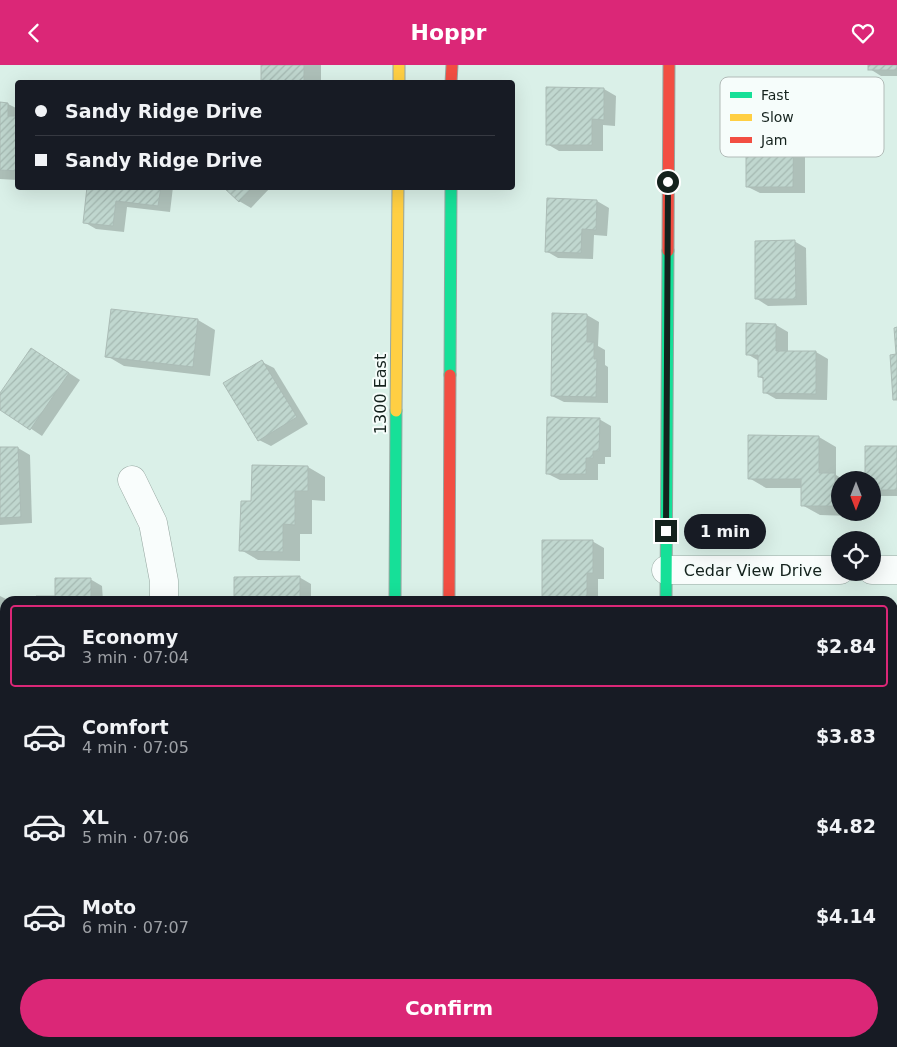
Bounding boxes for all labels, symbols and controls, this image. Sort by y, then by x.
icon: back [20,19,48,47]
icon: heart [849,19,877,47]
text: Hoppr [411,20,486,45]
legend [720,77,884,157]
text: Fast [761,87,790,103]
text: Sandy Ridge Drive [65,100,262,122]
text: Slow [761,109,794,125]
text: Jam [760,132,787,148]
text: Sandy Ridge Drive [65,149,262,171]
route start [657,171,679,193]
street label: 1300 East [371,354,390,434]
north arrow [831,471,881,521]
map controls [831,471,881,581]
callout: 1 min [684,513,766,549]
route end [655,520,677,542]
text: 1 min [700,522,750,541]
button: locate [831,531,881,581]
street label: Cedar View Drive [684,561,822,580]
icon: car [22,624,67,669]
text: Economy [82,626,178,648]
text: $2.84 [816,635,876,657]
text: 3 min · 07:04 [82,648,189,667]
icon: car [22,714,67,759]
text: Comfort [82,716,169,738]
text: $3.83 [816,725,876,747]
text: 4 min · 07:05 [82,738,189,757]
icon: car [22,804,67,849]
text: XL [82,806,109,828]
text: $4.82 [816,815,876,837]
text: 5 min · 07:06 [82,828,189,847]
icon: car [22,894,67,939]
text: Moto [82,896,136,918]
text: $4.14 [816,905,876,927]
text: 6 min · 07:07 [82,918,189,937]
button: Confirm [20,979,878,1037]

